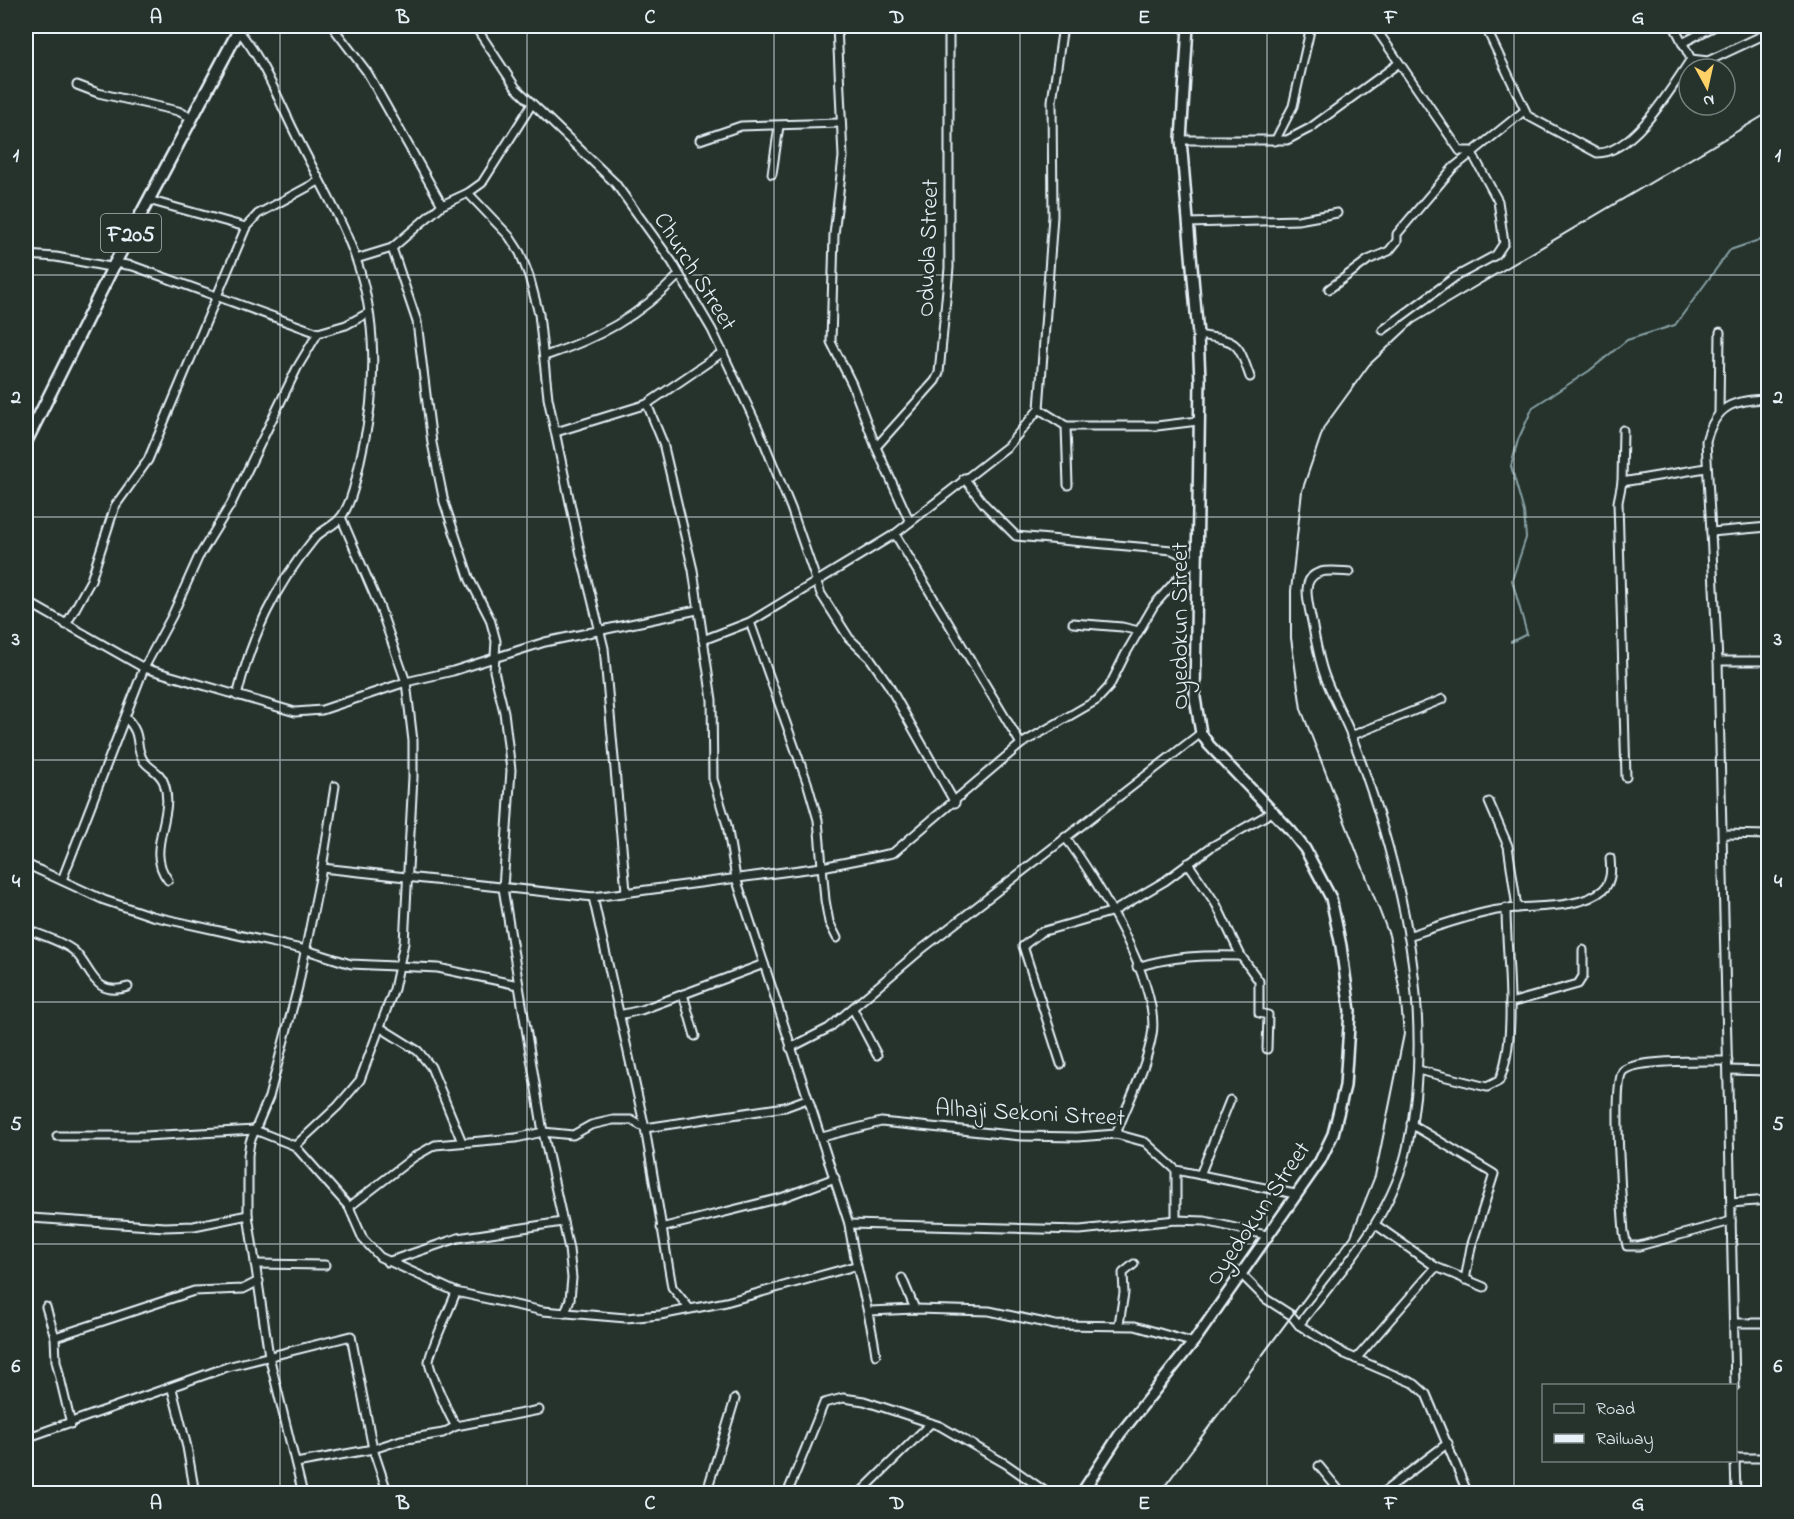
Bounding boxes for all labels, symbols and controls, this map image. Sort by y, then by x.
text: A [150,4,162,33]
text: B [395,4,410,33]
text: C [645,4,656,33]
text: D [889,4,904,33]
text: E [1138,4,1150,33]
text: F [1384,4,1398,33]
text: G [1632,4,1645,33]
north arrow [1677,57,1737,117]
text: N [1702,87,1716,113]
text: 1 [13,142,20,171]
text: 1 [1775,142,1782,171]
street label: Oduola Street [910,178,949,318]
street label: Church Street [643,206,744,339]
road number: F205 [101,214,161,252]
text: 2 [10,384,21,413]
text: 2 [1772,384,1783,413]
street label: Oyedokun Street [1164,542,1200,710]
text: 3 [11,626,20,655]
text: 3 [1773,626,1782,655]
text: 4 [12,868,21,897]
text: 4 [1774,868,1783,897]
street label: Alhaji Sekoni Street [934,1092,1126,1137]
text: 5 [10,1111,22,1140]
text: 5 [1772,1111,1784,1140]
street label: Oyedokun Street [1198,1135,1321,1294]
text: 6 [12,1353,21,1382]
text: 6 [1774,1353,1783,1382]
legend [1542,1384,1737,1462]
text: Road [1596,1397,1635,1423]
text: Railway [1596,1427,1653,1453]
text: A [150,1490,162,1519]
text: B [395,1490,410,1519]
text: C [645,1490,656,1519]
text: D [889,1490,904,1519]
text: E [1138,1490,1150,1519]
text: F [1384,1490,1398,1519]
text: G [1632,1490,1645,1519]

